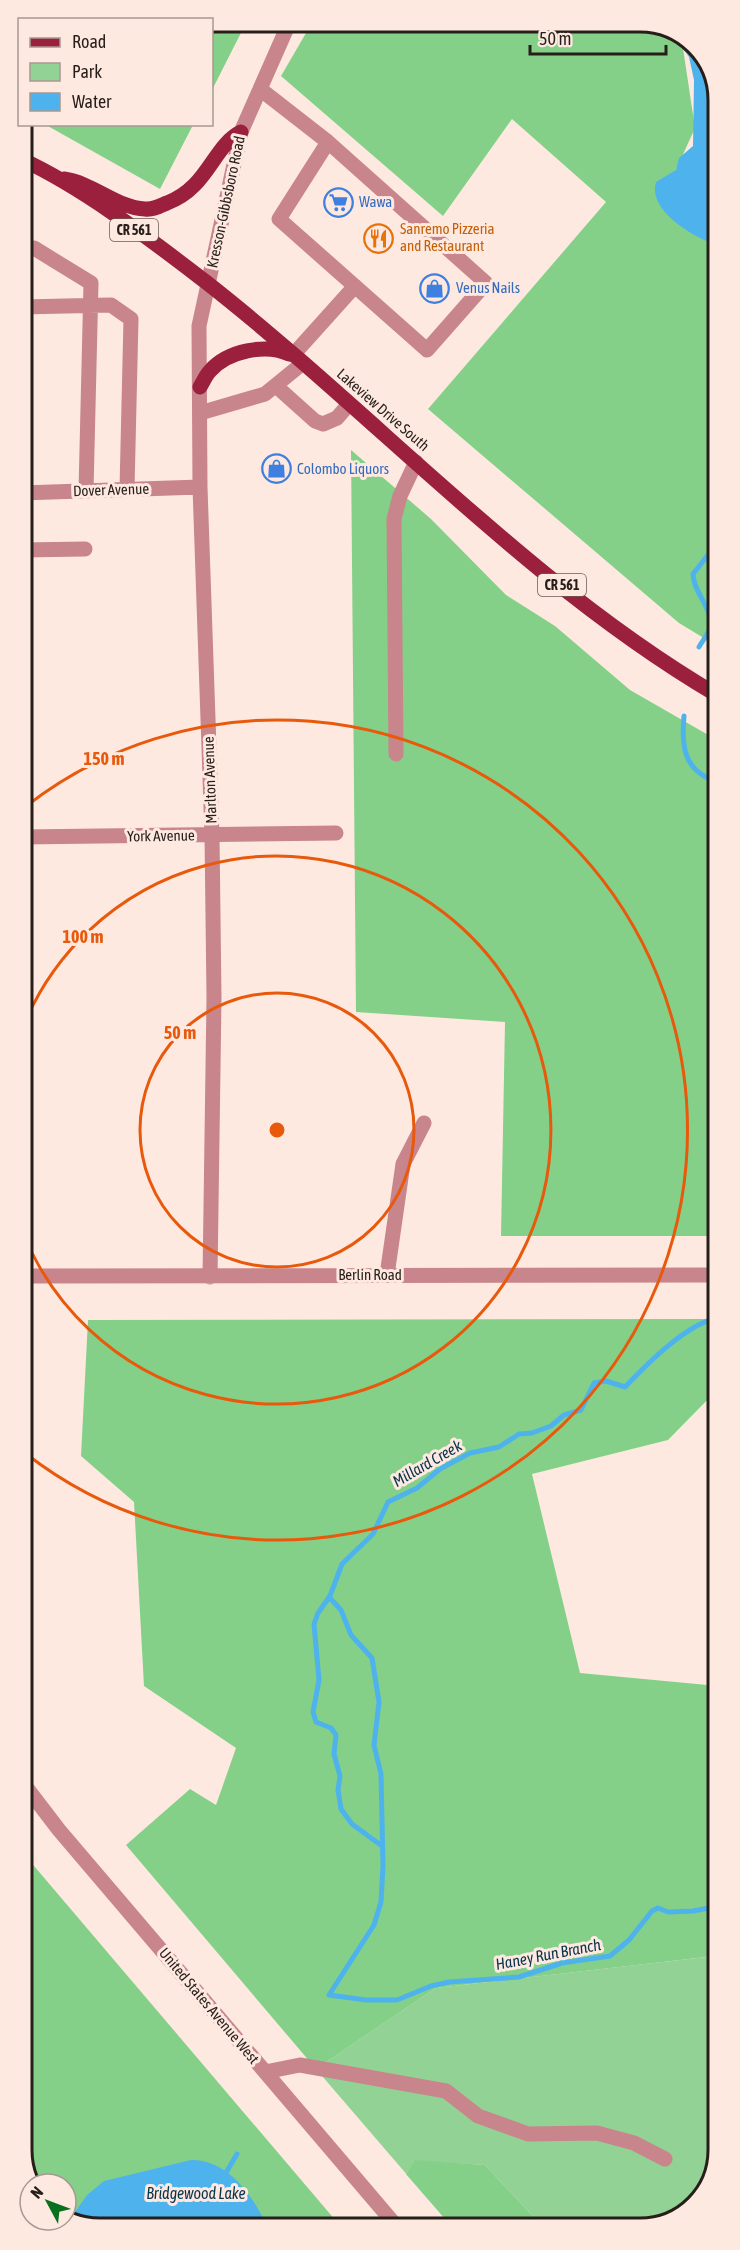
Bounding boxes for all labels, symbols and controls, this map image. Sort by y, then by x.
legend [18,18,213,126]
scale bar [530,18,666,56]
text: 50 m [539,28,571,49]
text: Road [72,31,106,52]
text: Park [72,61,102,82]
text: Water [72,91,112,112]
street label: Kresson-Gibbsboro Road [203,134,248,269]
supermarket icon: Wawa [322,186,354,218]
place label: Wawa [359,193,392,210]
road number: CR 561 [110,219,158,241]
place label: Sanremo Pizzeria and Restaurant [400,220,495,254]
restaurant icon: Sanremo Pizzeria and Restaurant [363,222,395,254]
shop icon: Venus Nails [419,272,451,304]
place label: Venus Nails [456,279,520,296]
street label: Lakeview Drive South [334,365,433,454]
shop icon: Colombo Liquors [260,453,292,485]
place label: Colombo Liquors [297,460,389,477]
street label: Dover Avenue [73,480,150,499]
road number: CR 561 [538,574,586,596]
street label: Marlton Avenue [199,736,220,824]
text: 150 m [84,748,124,769]
street label: York Avenue [127,826,195,845]
text: 100 m [63,926,103,947]
text: 50 m [164,1022,196,1043]
centre of rings [267,1120,287,1140]
street label: Berlin Road [338,1266,402,1283]
water label: Millard Creek [389,1436,466,1490]
water label: Haney Run Branch [494,1935,603,1974]
street label: United States Avenue West [156,1944,263,2067]
north arrow [18,2172,78,2232]
text: N [27,2183,47,2202]
water label: Bridgewood Lake [146,2184,246,2203]

